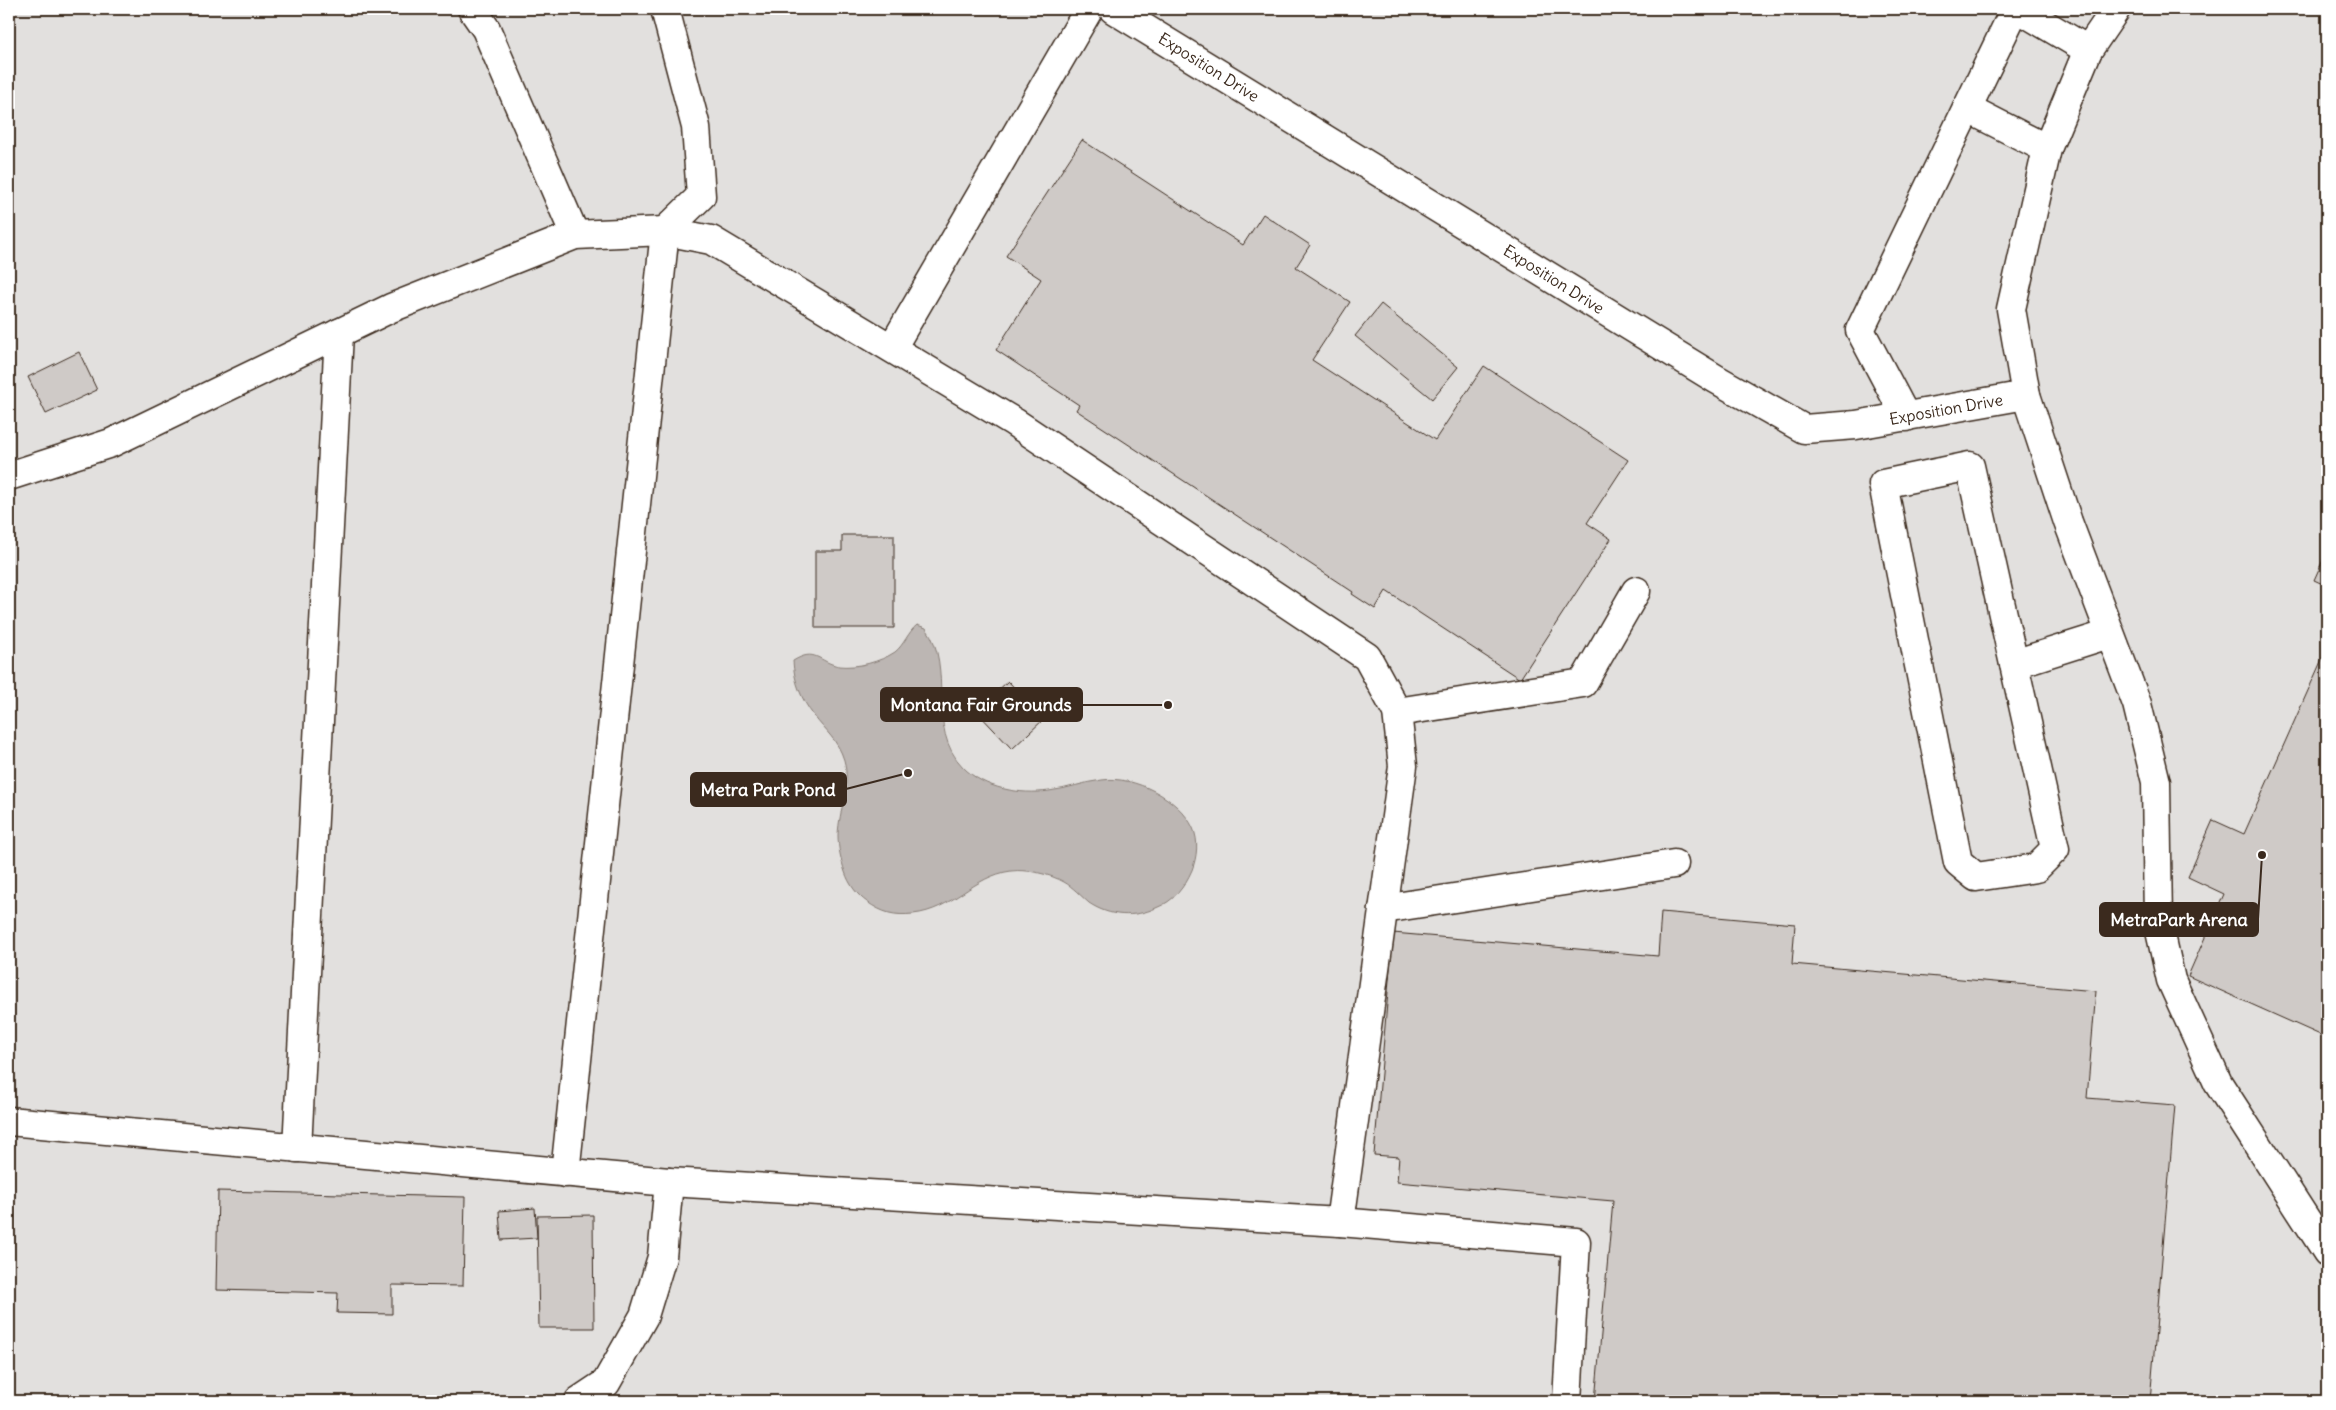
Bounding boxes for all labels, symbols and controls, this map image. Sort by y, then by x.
street label: Exposition Drive [1155,28,1263,106]
street label: Exposition Drive [1500,240,1608,318]
street label: Exposition Drive [1888,389,2004,429]
callout: Montana Fair Grounds [881,688,1082,721]
text: Montana Fair Grounds [890,693,1072,716]
callout: Metra Park Pond [691,773,846,806]
text: Metra Park Pond [701,778,836,801]
callout: MetraPark Arena [2100,903,2258,936]
text: MetraPark Arena [2110,908,2248,931]

